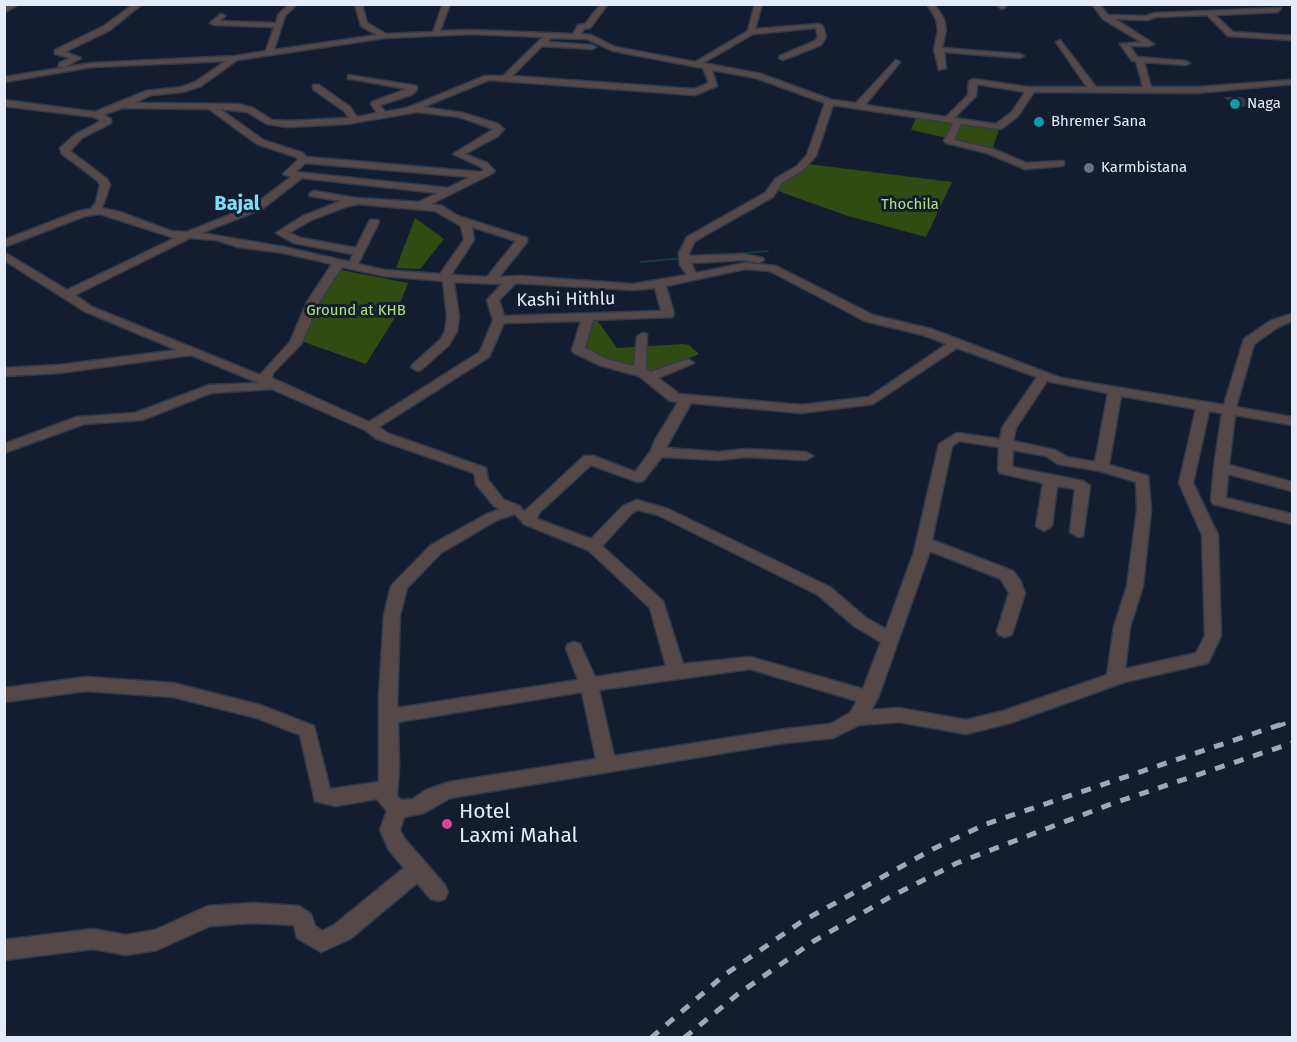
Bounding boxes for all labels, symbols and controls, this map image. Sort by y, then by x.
place label: Naga [1247,95,1281,113]
marker: Naga [1228,97,1242,111]
place label: Bhremer Sana [1051,113,1147,131]
marker: Bhremer Sana [1032,115,1046,129]
place label: Karmbistana [1101,159,1187,177]
marker: Karmbistana [1082,161,1096,175]
district label: Bajal [214,192,260,216]
park label: Thochila [881,196,939,214]
street label: Kashi Hithlu [516,288,616,312]
park label: Ground at KHB [306,302,406,320]
place label: Hotel Laxmi Mahal [459,799,578,849]
marker: Hotel Laxmi Mahal [440,817,454,831]

